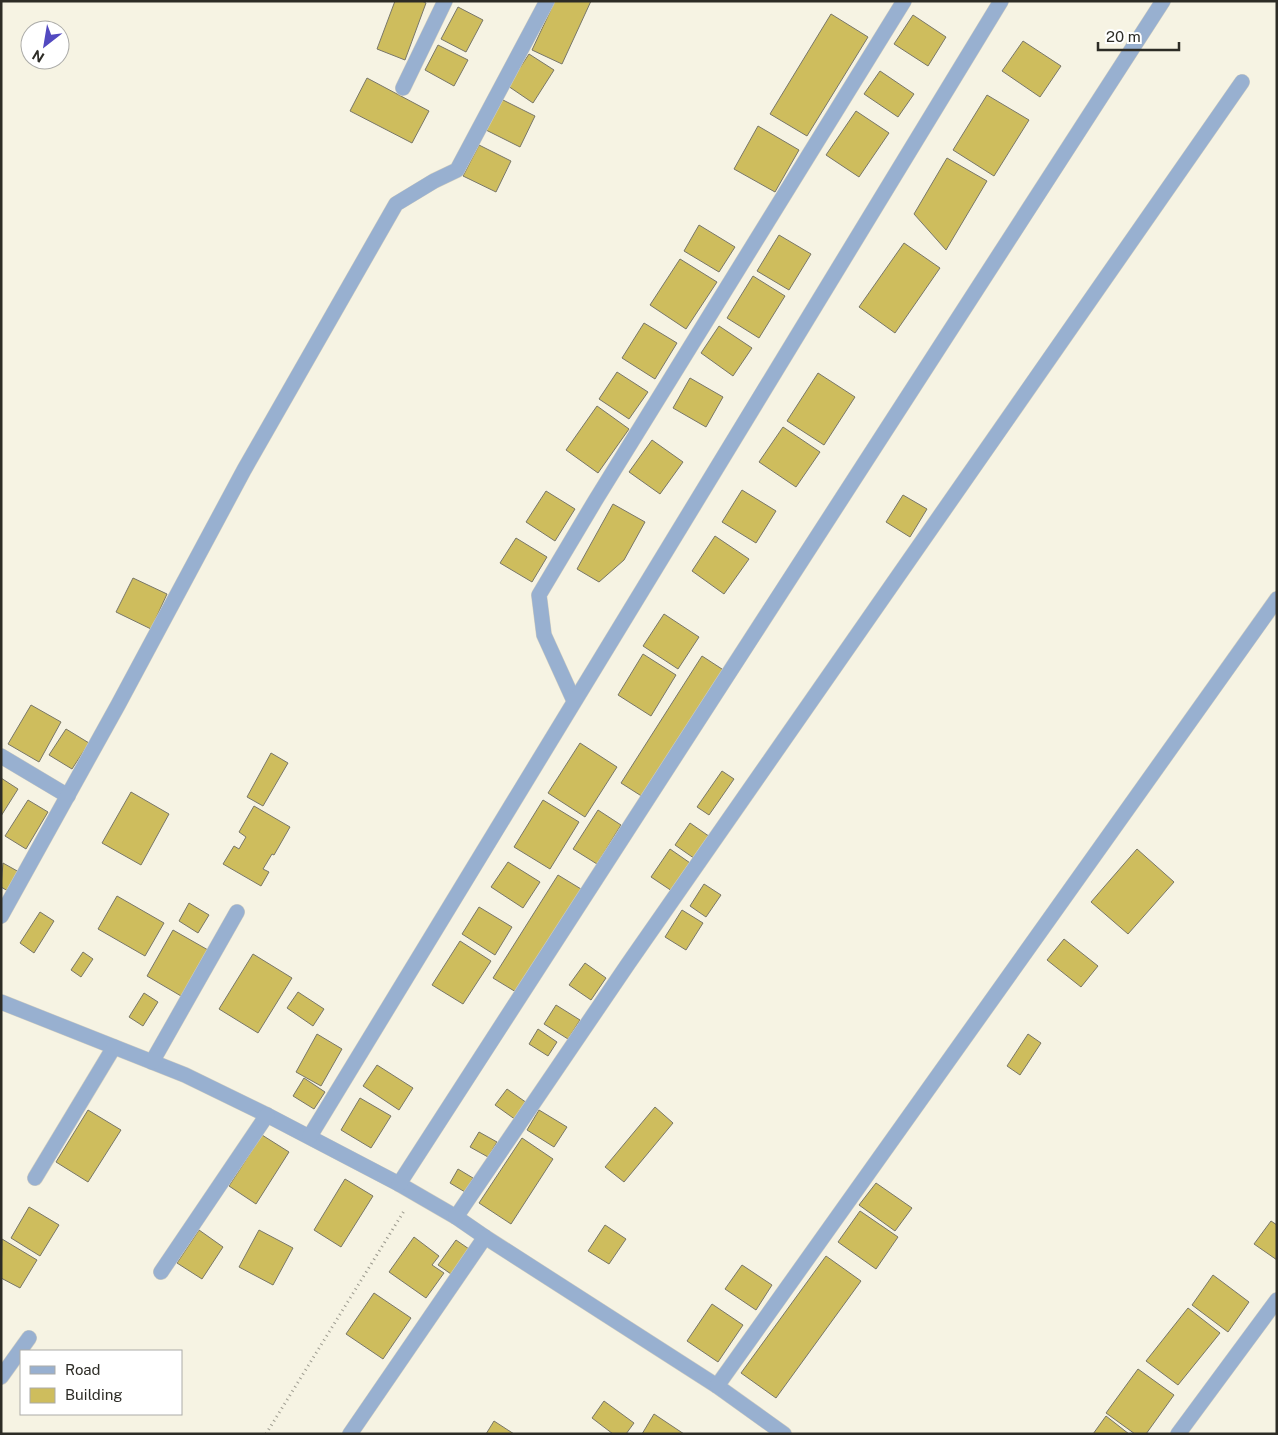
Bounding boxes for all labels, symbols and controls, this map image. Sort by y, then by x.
north arrow [20,20,70,70]
scale bar [1098,20,1179,52]
text: 20 m [1106,28,1141,45]
text: N [29,46,47,66]
legend [20,1350,182,1415]
text: Road [65,1361,101,1378]
text: Building [65,1386,123,1403]

